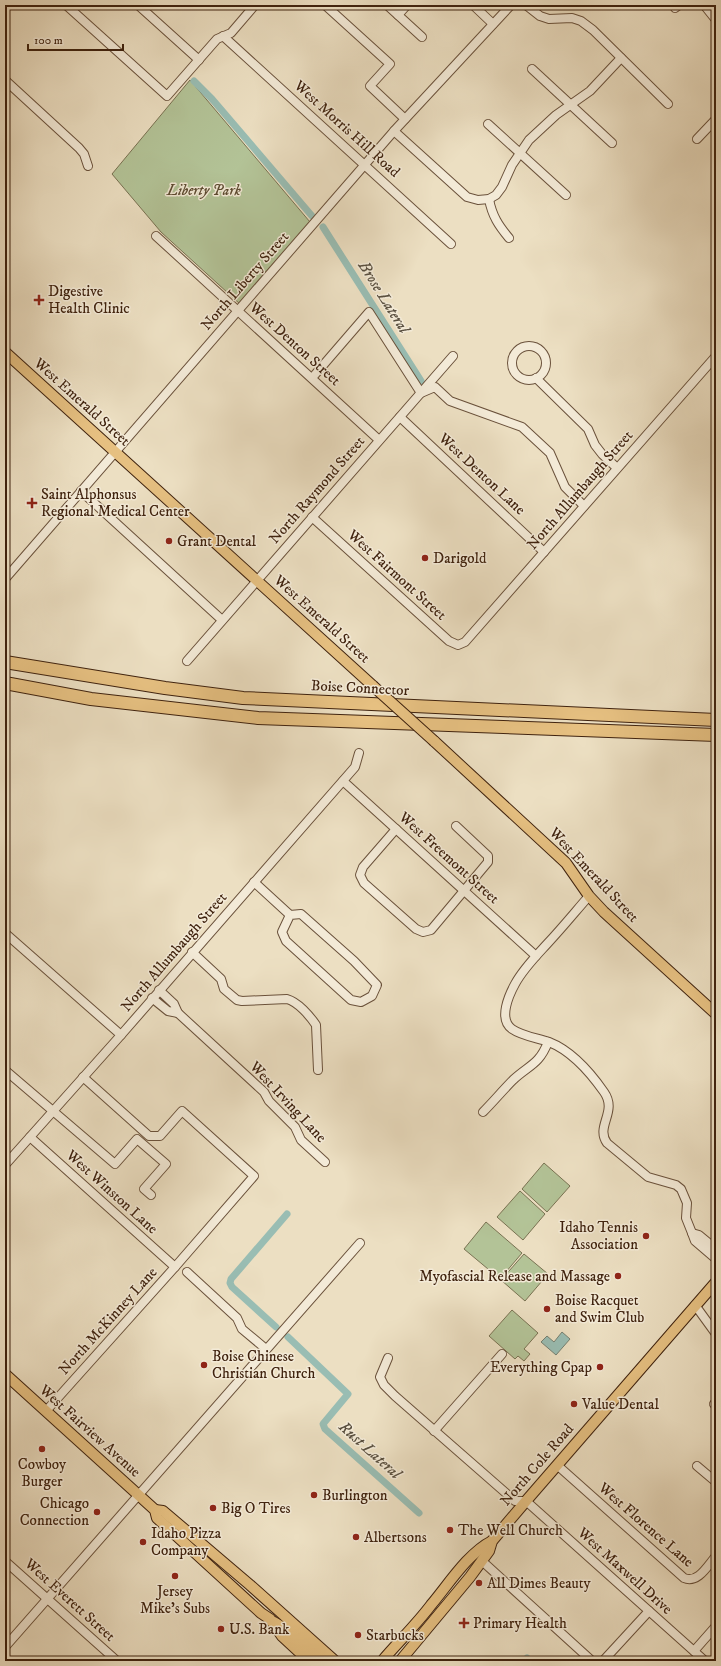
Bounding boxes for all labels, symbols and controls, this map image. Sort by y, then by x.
scale bar [28,26,123,52]
text: 100 m [34,33,63,48]
street label: West Morris Hill Road [289,76,404,182]
park label: Liberty Park [166,181,242,200]
street label: North Liberty Street [197,228,293,334]
water label: Brose Lateral [353,256,415,338]
place label: Digestive Health Clinic [48,282,130,318]
marker: Digestive Health Clinic [33,294,45,306]
street label: West Denton Street [245,297,345,390]
street label: West Emerald Street [29,353,134,450]
street label: North Allumbaugh Street [523,426,637,554]
street label: West Denton Lane [434,428,529,519]
street label: North Raymond Street [265,432,369,548]
place label: Saint Alphonsus Regional Medical Center [41,485,190,521]
marker: Saint Alphonsus Regional Medical Center [26,497,38,509]
street label: West Fairmont Street [343,525,451,625]
place label: Grant Dental [177,532,257,551]
marker: Grant Dental [164,536,174,546]
place label: Darigold [433,549,487,568]
marker: Darigold [420,553,430,563]
street label: West Emerald Street [269,570,374,667]
street label: Boise Connector [310,676,410,700]
street label: West Freemont Street [394,807,503,908]
street label: West Emerald Street [544,823,643,927]
street label: North Allumbaugh Street [117,888,231,1016]
street label: West Irving Lane [245,1057,330,1147]
street label: West Winston Lane [61,1145,162,1238]
place label: Idaho Tennis Association [559,1218,638,1254]
marker: Idaho Tennis Association [641,1231,651,1241]
street label: North McKinney Lane [55,1263,161,1379]
place label: Myofascial Release and Massage [419,1267,610,1286]
marker: Myofascial Release and Massage [613,1271,623,1281]
place label: Boise Racquet and Swim Club [555,1291,644,1327]
marker: Boise Racquet and Swim Club [542,1304,552,1314]
place label: Boise Chinese Christian Church [212,1347,315,1383]
place label: Everything Cpap [490,1358,592,1377]
marker: Boise Chinese Christian Church [199,1360,209,1370]
marker: Everything Cpap [595,1362,605,1372]
street label: West Fairview Avenue [35,1380,145,1481]
place label: Value Dental [581,1395,659,1414]
marker: Value Dental [569,1399,579,1409]
water label: Rust Lateral [334,1416,407,1484]
street label: North Cole Road [496,1420,578,1510]
marker: Cowboy Burger [37,1444,47,1454]
place label: Cowboy Burger [18,1455,67,1491]
street label: West Florence Lane [594,1478,697,1571]
place label: Burlington [322,1486,388,1505]
marker: Burlington [309,1490,319,1500]
place label: Chicago Connection [20,1494,89,1530]
place label: Big O Tires [221,1499,291,1518]
marker: Big O Tires [208,1503,218,1513]
marker: Chicago Connection [92,1507,102,1517]
place label: The Well Church [458,1521,563,1540]
street label: West Maxwell Drive [573,1523,676,1619]
place label: Idaho Pizza Company [151,1524,222,1560]
marker: The Well Church [445,1525,455,1535]
place label: Albertsons [364,1528,427,1547]
marker: Albertsons [351,1532,361,1542]
marker: Idaho Pizza Company [138,1537,148,1547]
street label: West Everett Street [20,1554,119,1646]
marker: Jersey Mike's Subs [170,1571,180,1581]
place label: All Dimes Beauty [487,1574,592,1593]
marker: All Dimes Beauty [474,1578,484,1588]
place label: Jersey Mike's Subs [140,1582,210,1618]
place label: Primary Health [473,1614,567,1633]
marker: Primary Health [458,1617,470,1629]
place label: U.S. Bank [229,1620,290,1639]
marker: U.S. Bank [216,1624,226,1634]
place label: Starbucks [366,1626,424,1645]
marker: Starbucks [353,1630,363,1640]

